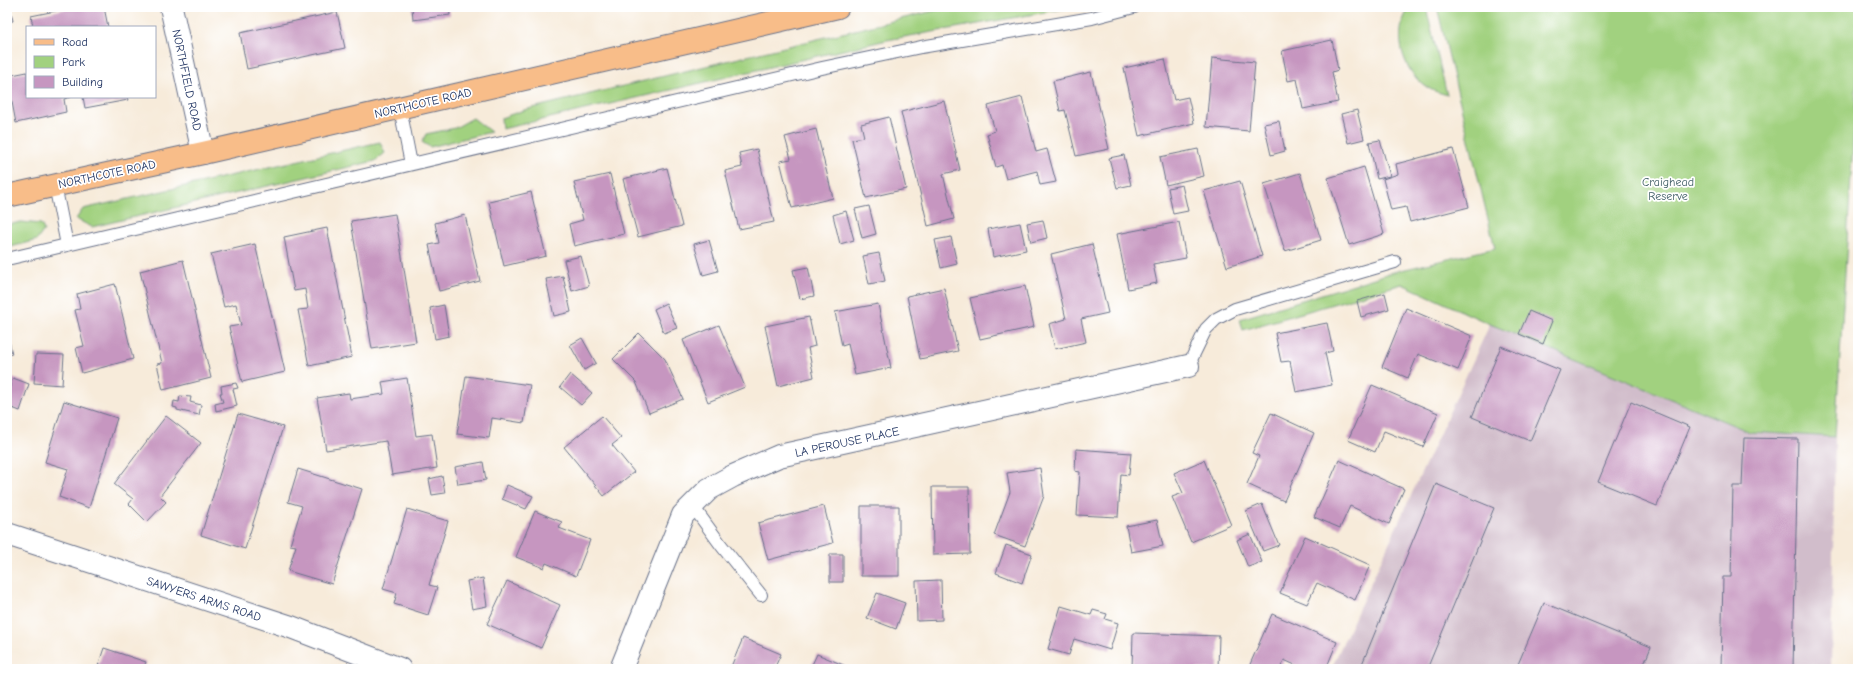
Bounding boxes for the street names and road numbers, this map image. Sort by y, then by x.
street label: NORTHFIELD ROAD [169,28,205,132]
street label: NORTHCOTE ROAD [373,85,473,121]
street label: NORTHCOTE ROAD [57,157,157,191]
street label: LA PEROUSE PLACE [794,424,900,460]
street label: SAWYERS ARMS ROAD [145,574,263,624]

